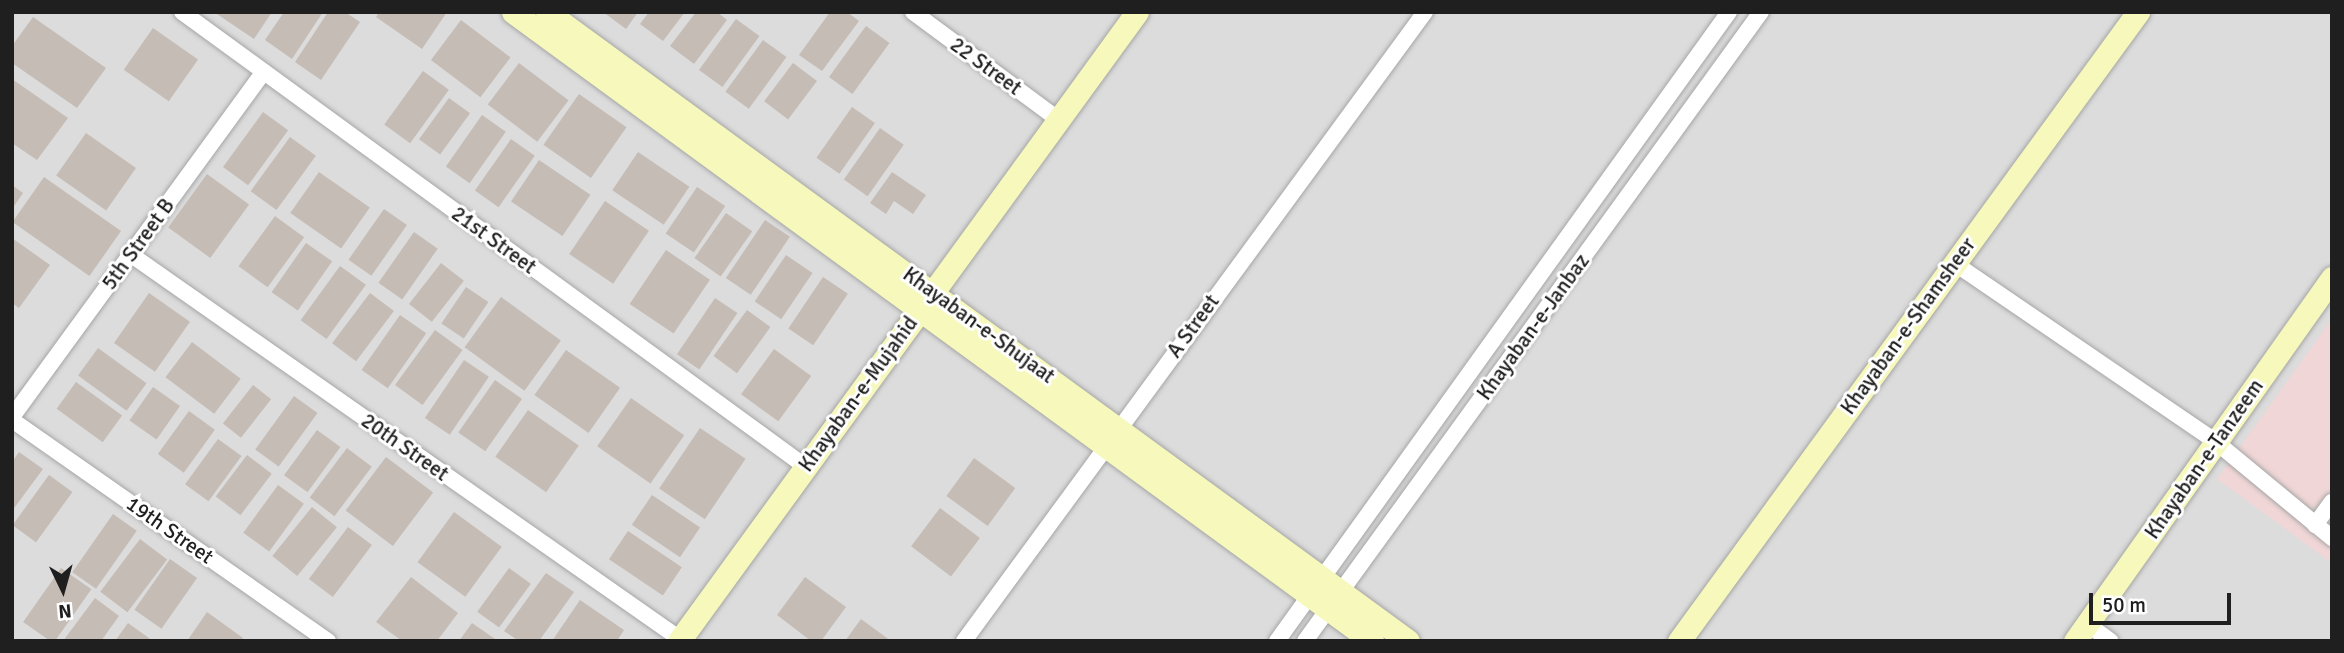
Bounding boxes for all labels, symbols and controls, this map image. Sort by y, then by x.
street label: 22 Street [945,32,1027,100]
street label: 5th Street B [96,193,180,295]
street label: 21st Street [447,201,541,279]
street label: Khayaban-e-Shamsheer [1835,233,1981,419]
street label: Khayaban-e-Janbaz [1472,249,1594,405]
street label: Khayaban-e-Shujaat [898,261,1060,389]
street label: A Street [1162,289,1224,363]
street label: Khayaban-e-Mujahid [793,311,923,477]
street label: Khayaban-e-Tanzeem [2139,374,2269,544]
street label: 20th Street [356,408,454,486]
street label: 19th Street [121,491,219,569]
north arrow [28,555,98,625]
scale bar [2092,580,2234,624]
text: 50 m [2102,592,2146,618]
text: N [57,598,72,623]

